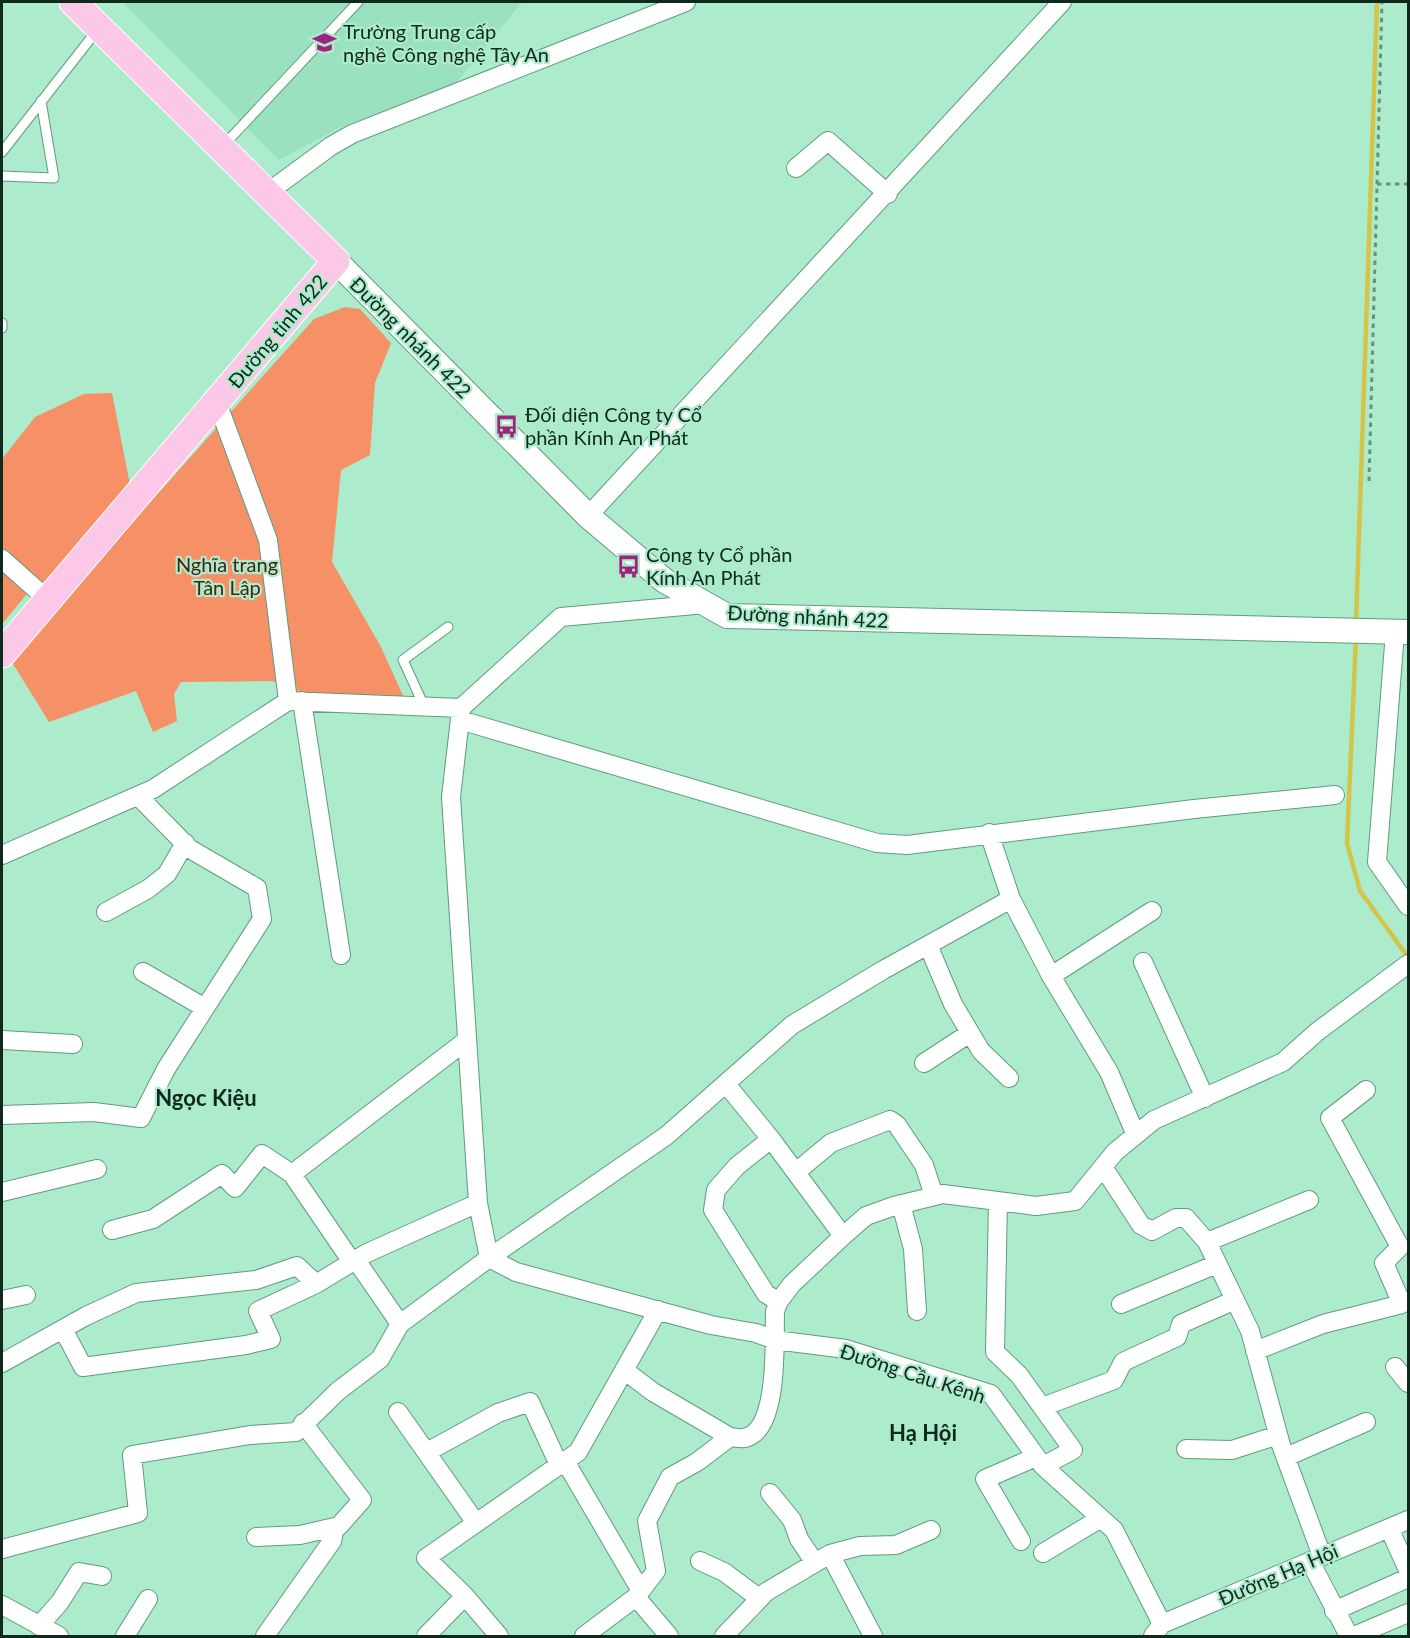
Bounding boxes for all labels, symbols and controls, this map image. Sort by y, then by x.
place label: Trường Trung cấp nghề Công nghệ Tây An [343,19,549,66]
school or university icon: Trường Trung cấp nghề Công nghệ Tây An [312,29,338,55]
street label: Đường tỉnh 422 [223,269,331,393]
street label: Đường nhánh 422 [346,272,476,402]
place label: Đối diện Công ty Cổ phần Kính An Phát [525,402,702,449]
bus stop icon: Đối diện Công ty Cổ phần Kính An Phát [494,413,520,439]
place label: Công ty Cổ phần Kính An Phát [646,542,792,589]
park label: Nghĩa trang Tân Lập [176,552,278,599]
bus stop icon: Công ty Cổ phần Kính An Phát [615,553,641,579]
street label: Đường nhánh 422 [727,600,889,632]
district label: Ngọc Kiệu [155,1084,257,1111]
street label: Đường Cầu Kênh [837,1338,989,1408]
district label: Hạ Hội [889,1419,957,1446]
street label: Đường Hạ Hội [1214,1538,1342,1610]

